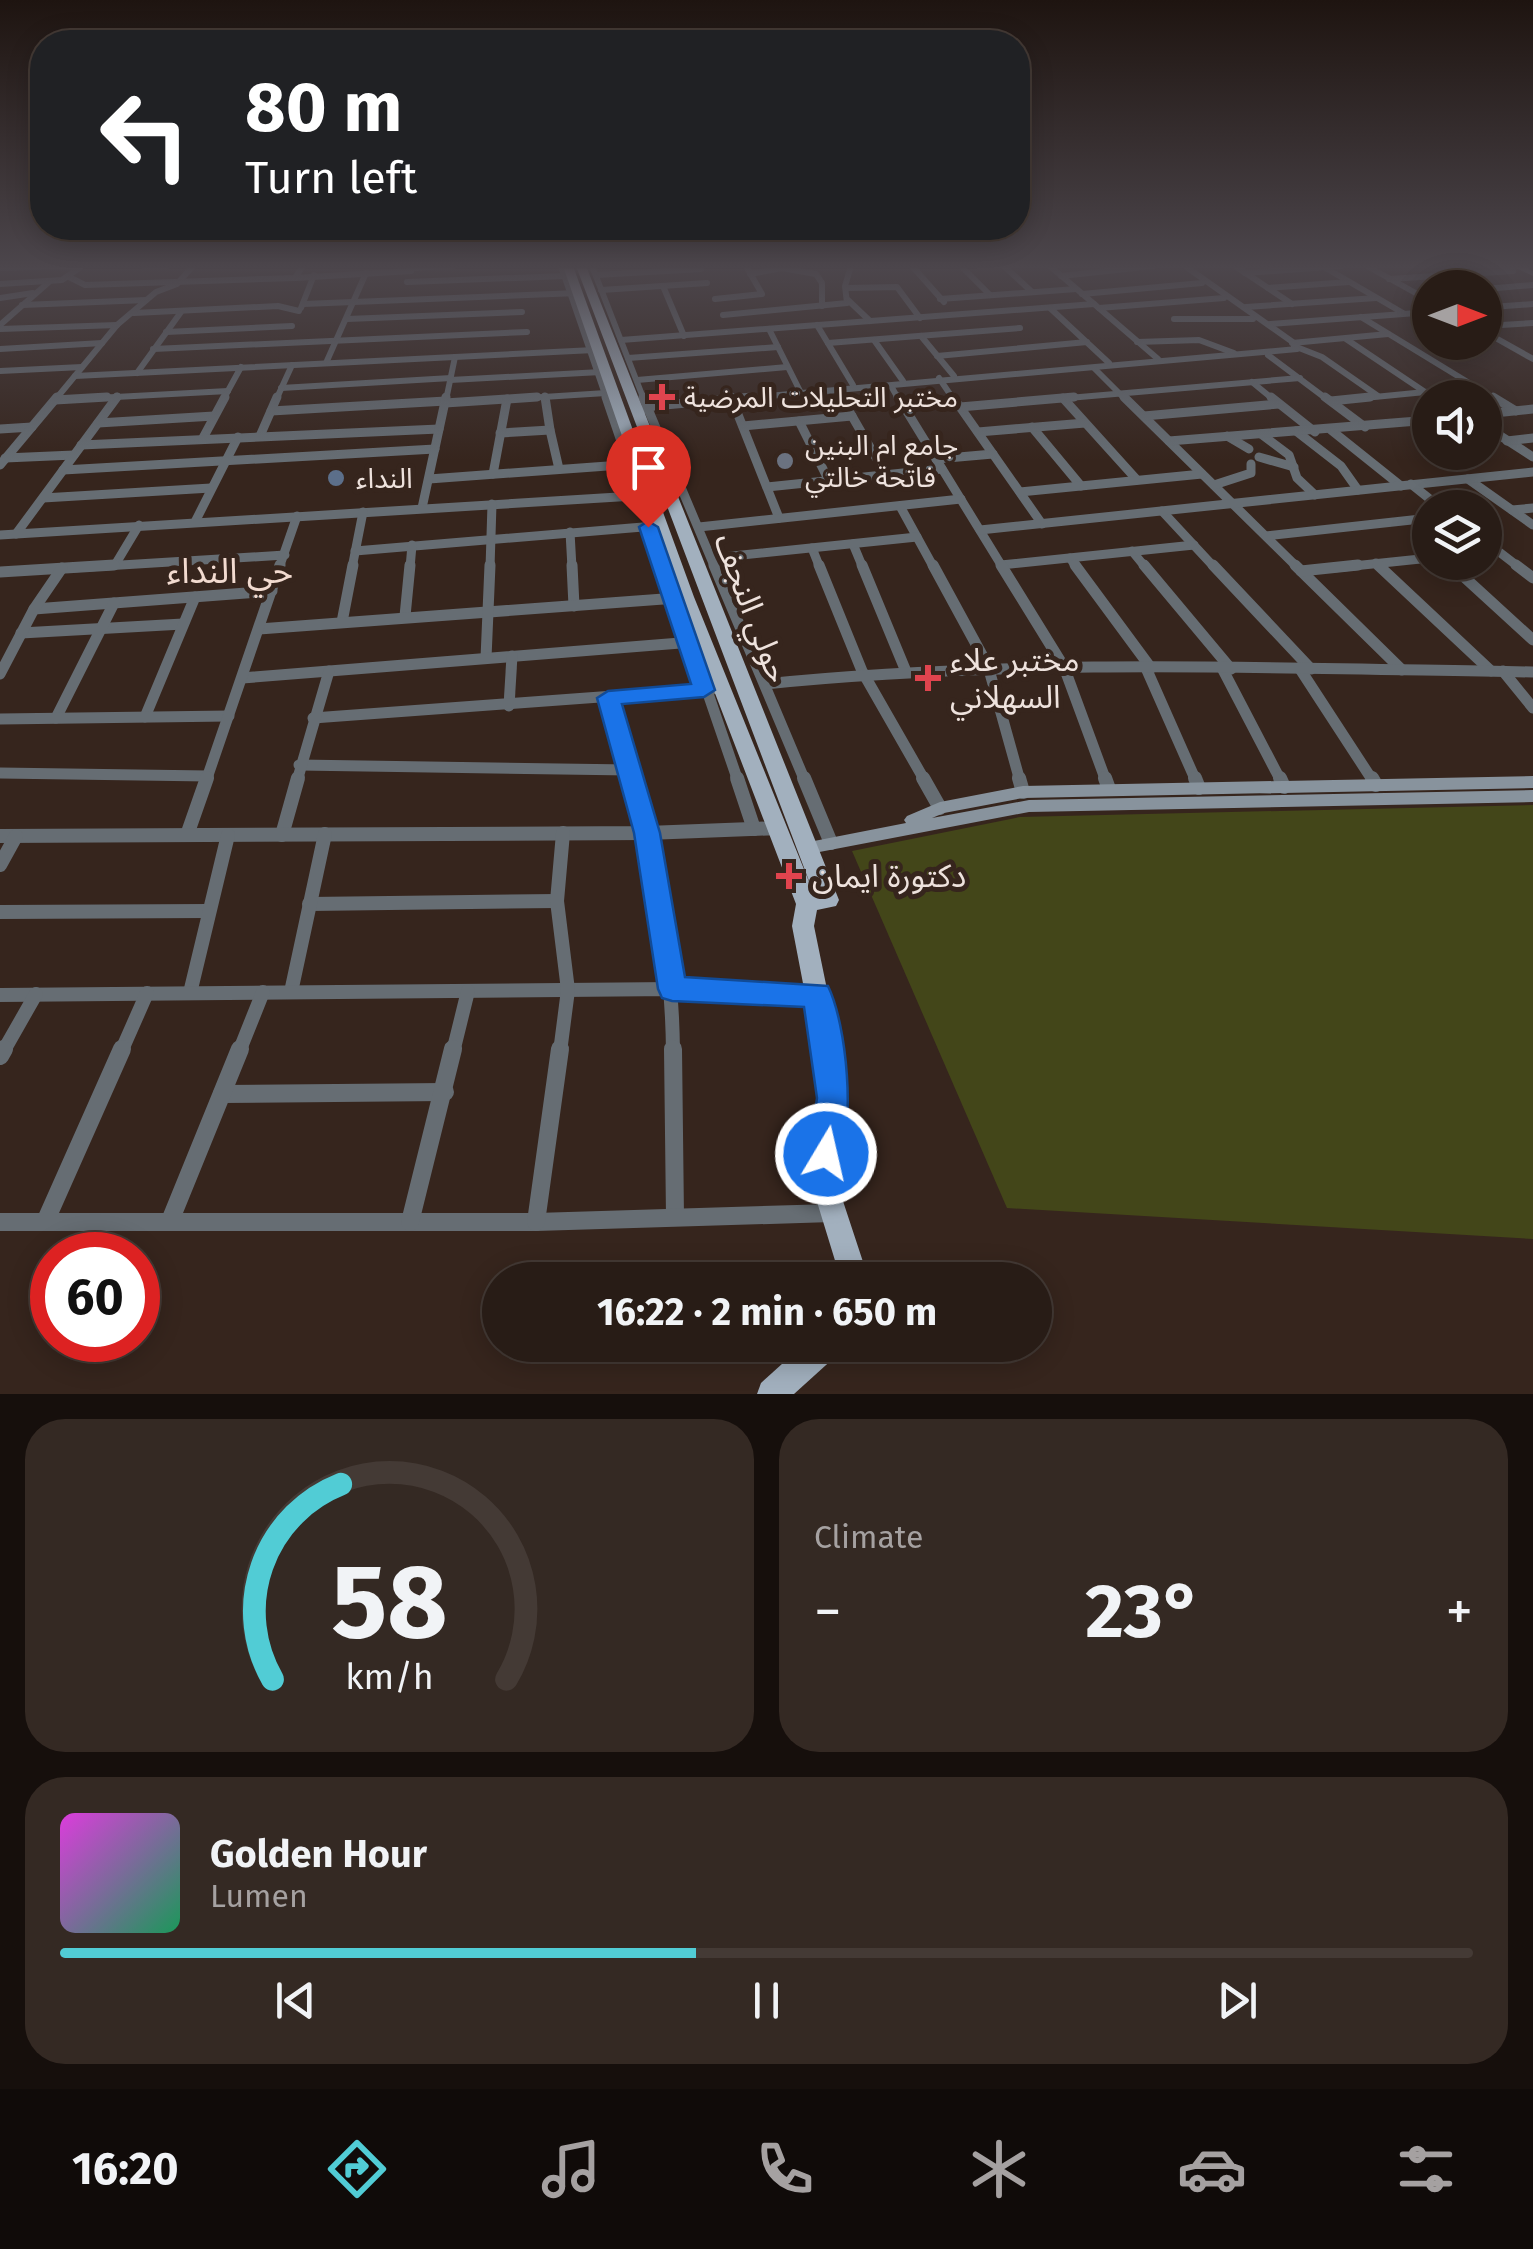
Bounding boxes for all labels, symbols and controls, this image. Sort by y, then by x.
text: 80 m [245,66,402,150]
icon: left [80,70,210,200]
text: Turn left [245,151,417,205]
north arrow [1412,270,1502,360]
map controls [1412,270,1502,580]
button: sound [1412,380,1502,470]
place label: مختبر التحليلات المرضية [684,381,958,414]
marker: مختبر التحليلات المرضية [649,384,675,410]
pin [606,425,691,528]
place label: جامع ام البنين فاتحة خالتي [805,429,958,498]
icon: arrive [621,440,676,495]
marker: جامع ام البنين فاتحة خالتي [774,450,796,472]
place label: النداء [356,462,413,495]
marker: النداء [325,467,347,489]
button: layers [1412,490,1502,580]
street label: حولي النجف [701,528,798,690]
district label: حي النداء [167,550,293,598]
place label: مختبر علاء السهلاني [950,641,1080,721]
marker: مختبر علاء السهلاني [915,665,941,691]
place label: دكتورة ايمان [812,857,966,895]
marker: دكتورة ايمان [776,863,802,889]
position arrow [774,1102,878,1206]
speed limit sign: 60 [30,1232,160,1362]
text: 16:22 · 2 min · 650 m [597,1289,937,1335]
text: Climate [814,1518,923,1556]
text: 58 [331,1540,448,1665]
text: 23° [1085,1567,1202,1657]
text: − [814,1579,842,1645]
text: + [1446,1579,1473,1645]
text: km/h [345,1656,434,1698]
text: Golden Hour [210,1831,427,1877]
text: Lumen [210,1877,308,1915]
icon: previous [268,1973,323,2028]
icon: pause [739,1973,794,2028]
icon: next [1210,1973,1265,2028]
icon: directions [322,2134,392,2204]
icon: music [536,2134,606,2204]
icon: phone [750,2134,820,2204]
icon: climate [964,2134,1034,2204]
icon: car [1177,2134,1247,2204]
icon: filters [1391,2134,1461,2204]
text: 16:20 [72,2142,179,2196]

